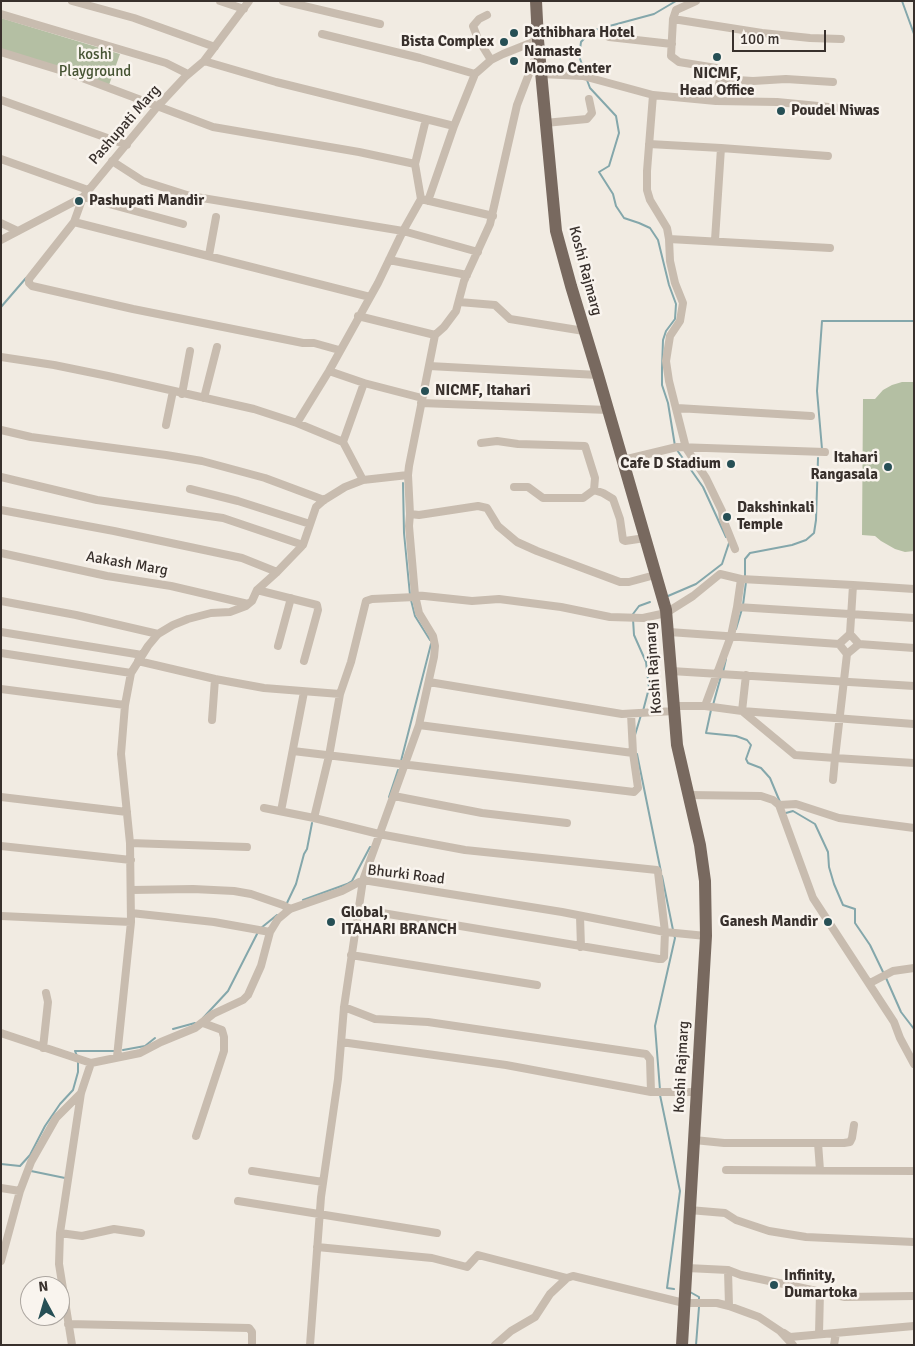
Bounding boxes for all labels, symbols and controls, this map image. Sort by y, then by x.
scale bar [735,20,829,52]
place label: Pathibhara Hotel [524,24,635,42]
marker: Pathibhara Hotel [508,27,520,39]
text: 100 m [740,30,780,48]
place label: Bista Complex [401,33,494,51]
marker: Bista Complex [498,36,510,48]
place label: Namaste Momo Center [524,43,611,78]
park label: koshi Playground [59,46,131,81]
marker: NICMF, Head Office [711,51,723,63]
marker: Namaste Momo Center [508,55,520,67]
place label: NICMF, Head Office [679,65,755,100]
street label: Pashupati Marg [85,81,165,169]
place label: Poudel Niwas [791,102,879,120]
marker: Poudel Niwas [775,105,787,117]
place label: Pashupati Mandir [89,192,204,210]
marker: Pashupati Mandir [73,195,85,207]
street label: Koshi Rajmarg [564,224,606,318]
place label: NICMF, Itahari [435,382,531,400]
marker: NICMF, Itahari [419,385,431,397]
place label: Itahari Rangasala [810,449,878,484]
place label: Cafe D Stadium [620,455,721,473]
marker: Cafe D Stadium [725,458,737,470]
marker: Itahari Rangasala [882,461,894,473]
place label: Dakshinkali Temple [737,499,814,534]
marker: Dakshinkali Temple [721,511,733,523]
street label: Aakash Marg [85,548,169,580]
street label: Koshi Rajmarg [642,621,666,715]
street label: Bhurki Road [366,861,446,889]
place label: Global, ITAHARI BRANCH [341,904,457,939]
place label: Ganesh Mandir [720,913,818,931]
marker: Global, ITAHARI BRANCH [325,916,337,928]
marker: Ganesh Mandir [822,916,834,928]
street label: Koshi Rajmarg [671,1021,693,1113]
place label: Infinity, Dumartoka [784,1267,857,1302]
north arrow [20,1276,70,1326]
text: N [38,1278,49,1296]
marker: Infinity, Dumartoka [768,1279,780,1291]

